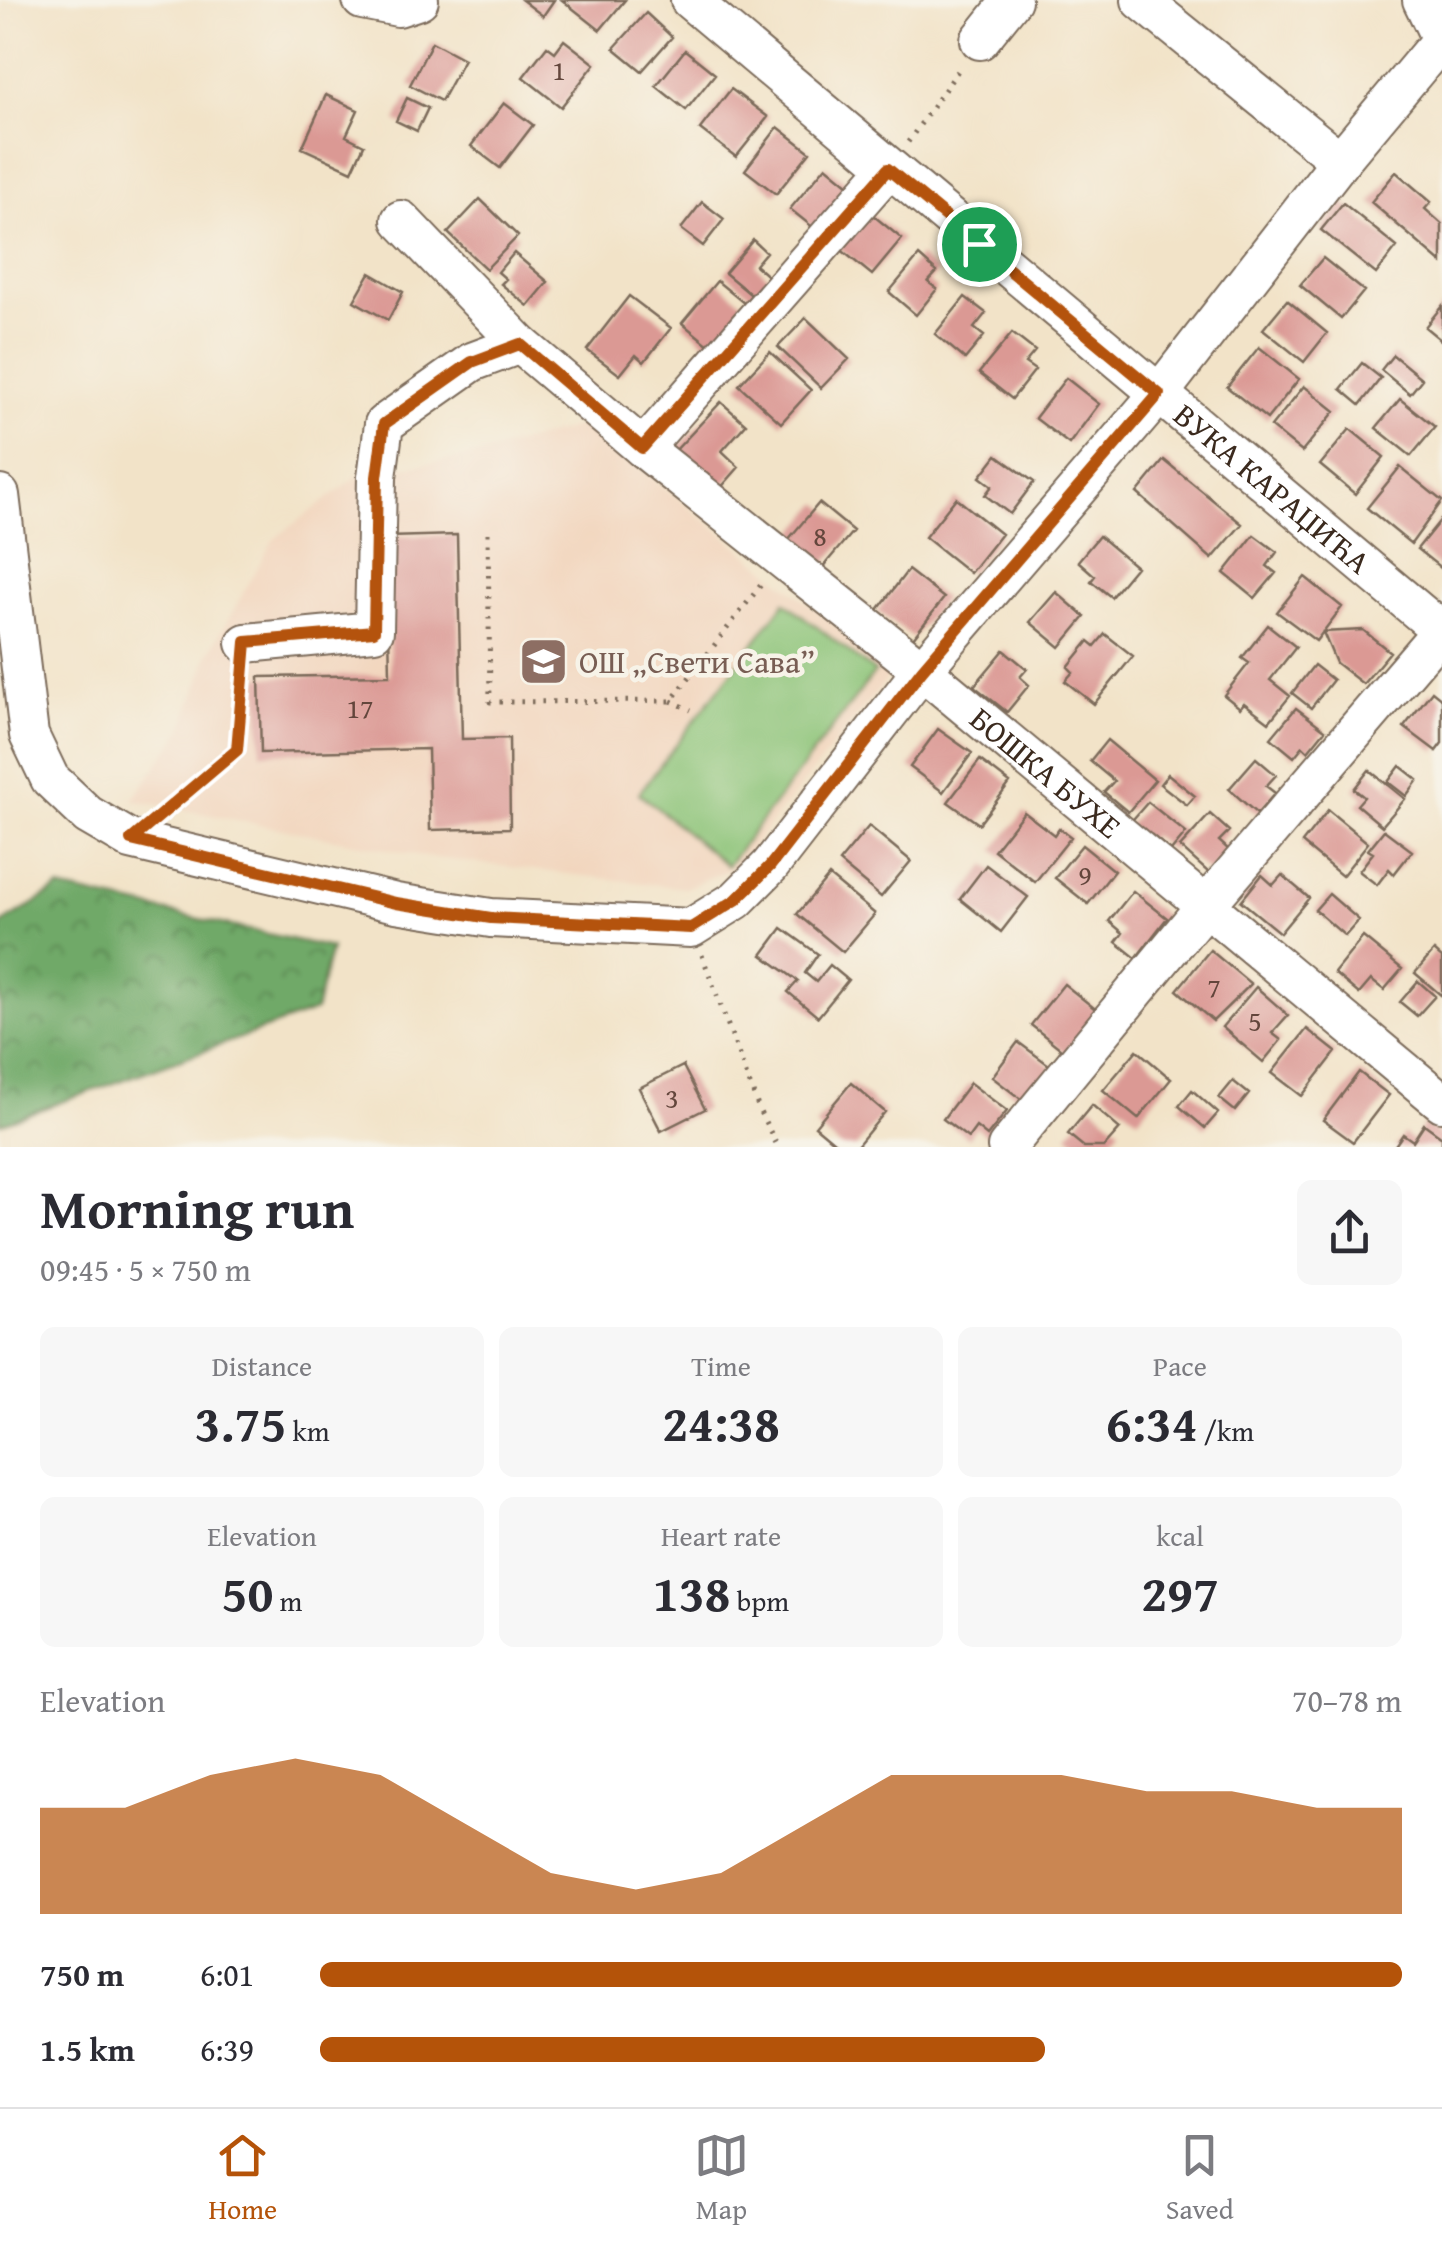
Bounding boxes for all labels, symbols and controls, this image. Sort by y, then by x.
house number: 1 [552,49,566,90]
pin [937,202,1022,287]
icon: arrive [952,217,1007,272]
street label: ВУКА КАРАЏИЋА [1164,392,1382,585]
house number: 8 [813,515,827,556]
school or university icon: ОШ „Свети Сава” [518,636,570,688]
place label: ОШ „Свети Сава” [579,638,815,685]
house number: 17 [347,687,373,728]
street label: БОШКА БУХЕ [960,695,1132,849]
house number: 9 [1078,854,1092,895]
house number: 7 [1207,966,1221,1007]
house number: 5 [1248,1000,1262,1041]
house number: 3 [665,1077,679,1118]
text: Morning run [40,1168,354,1248]
button: share [1297,1180,1402,1285]
text: 09:45 · 5 × 750 m [40,1246,251,1293]
text: Distance [212,1345,312,1386]
text: Time [691,1345,751,1386]
text: Pace [1153,1345,1207,1386]
text: 3.75 [194,1386,286,1459]
text: 24:38 [662,1386,780,1459]
text: 6:34 [1106,1386,1198,1459]
text: km [286,1410,330,1451]
text: /km [1198,1410,1254,1451]
text: Elevation [207,1515,317,1556]
text: Heart rate [661,1515,781,1556]
text: kcal [1156,1515,1204,1556]
text: 50 [222,1556,273,1629]
text: 138 [653,1556,731,1629]
text: 297 [1141,1556,1219,1629]
text: m [273,1580,302,1621]
text: bpm [731,1580,789,1621]
text: Elevation [40,1677,165,1724]
text: 70–78 m [1292,1677,1402,1724]
text: 750 m [40,1951,124,1998]
text: 6:01 [200,1951,254,1998]
text: 1.5 km [40,2026,135,2073]
text: 6:39 [200,2026,254,2073]
tab: Home [208,2128,277,2229]
tab: Map [694,2128,749,2229]
tab: Saved [1166,2128,1234,2229]

